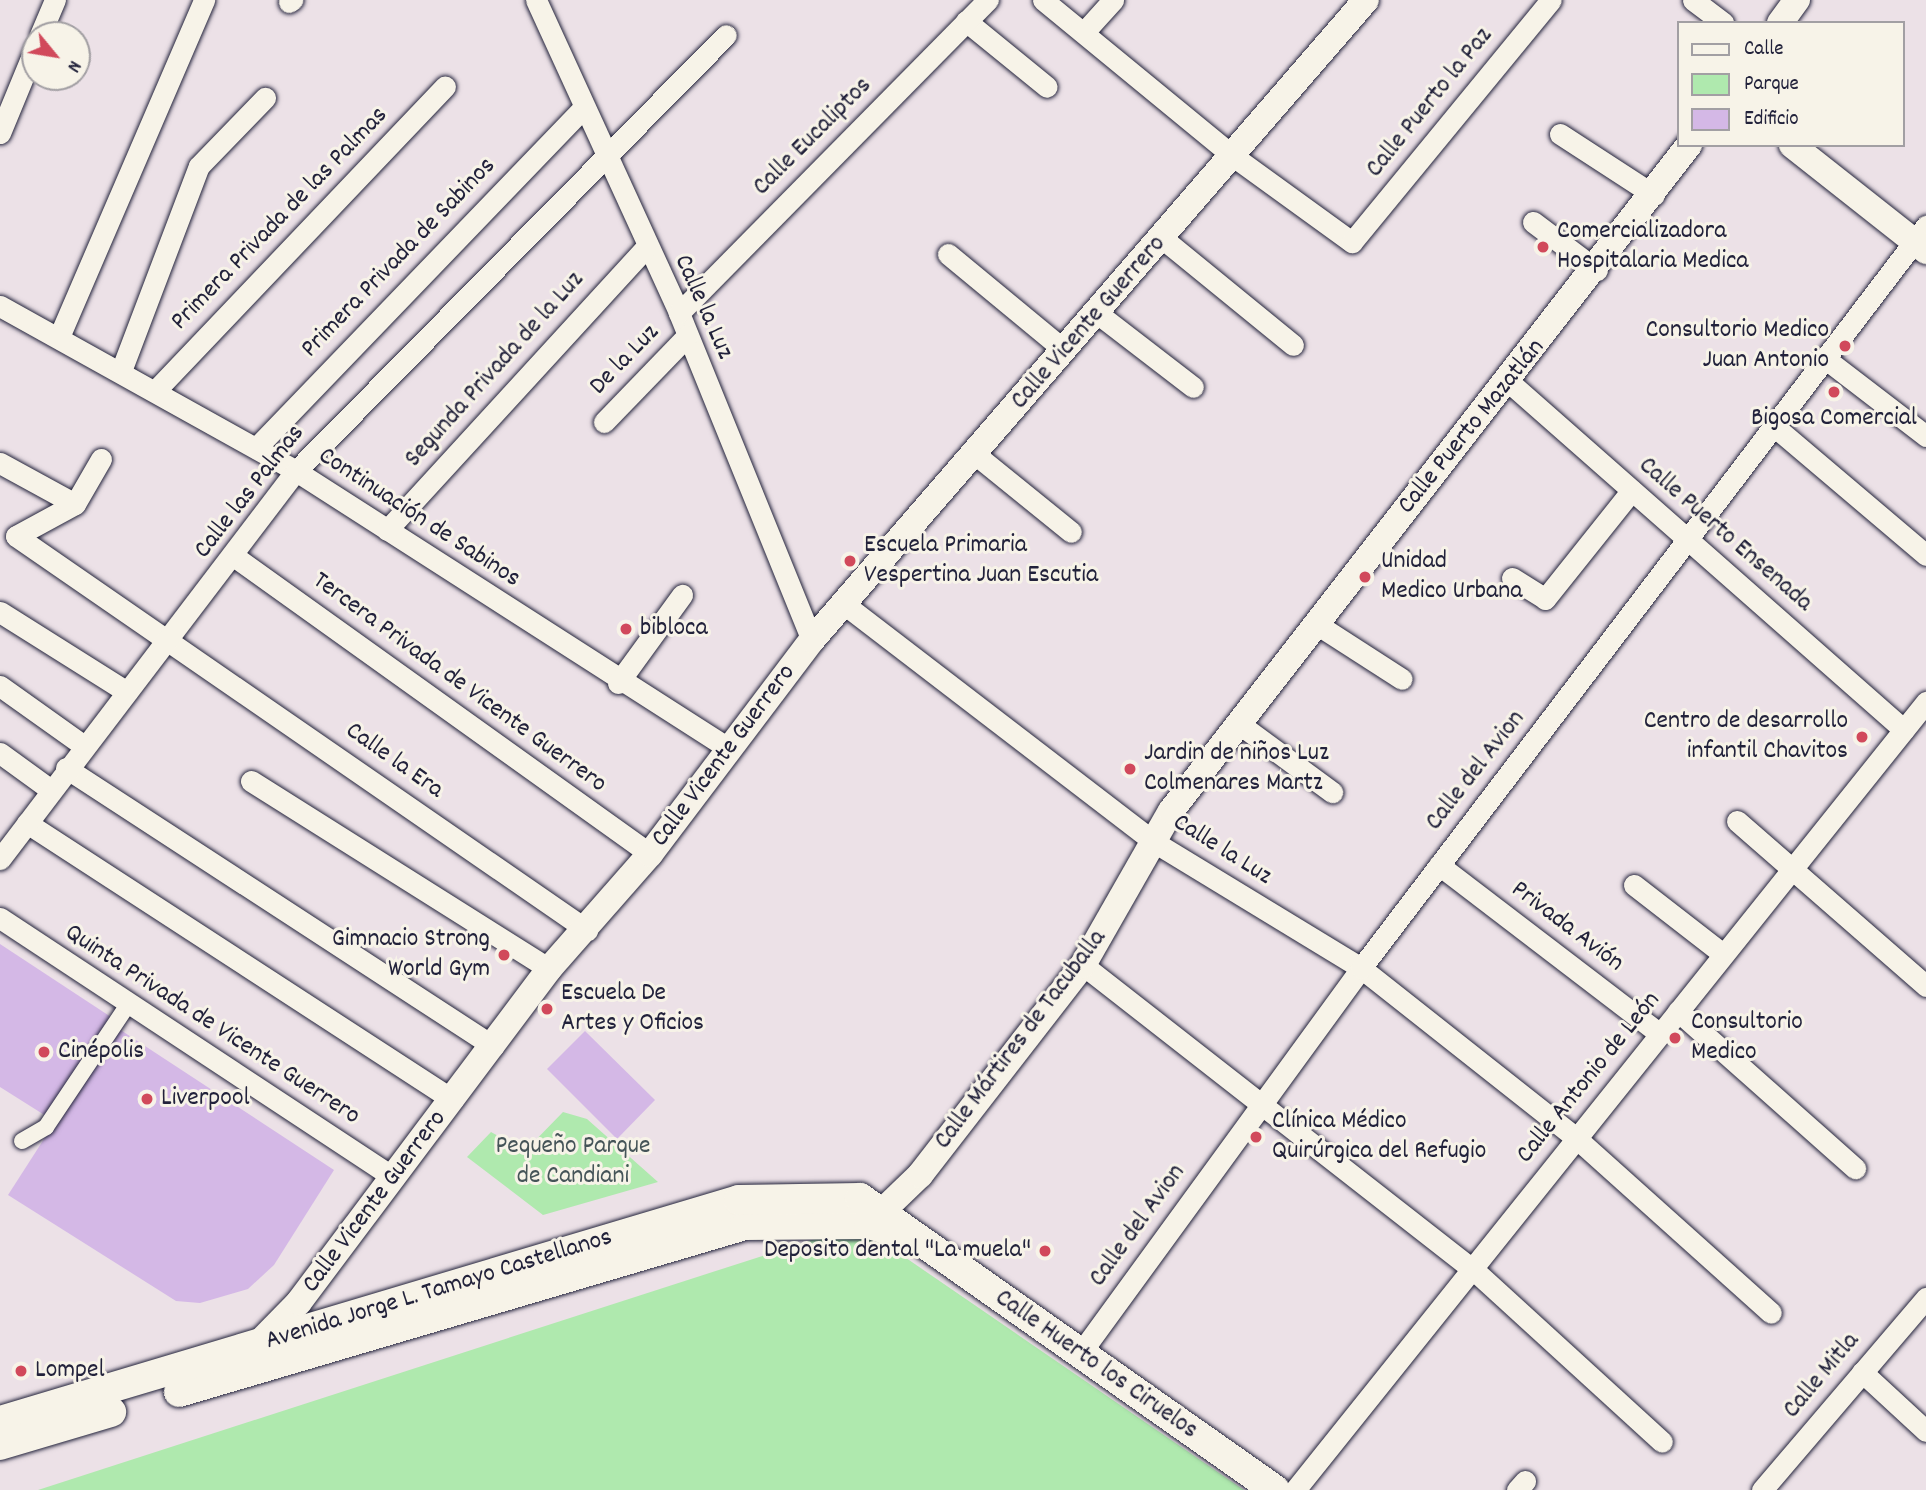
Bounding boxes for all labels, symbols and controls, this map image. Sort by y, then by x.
north arrow [21,21,91,91]
legend [1678,21,1905,147]
street label: Calle Puerto la Paz [1360,22,1500,184]
text: Calle [1744,35,1783,65]
text: N [59,55,87,77]
text: Parque [1744,70,1799,100]
street label: Calle Eucaliptos [747,71,879,203]
street label: Primera Privada de las Palmas [165,101,395,337]
text: Edificio [1744,105,1799,135]
street label: Primera Privada de Sabinos [295,151,503,365]
place label: Comercializadora Hospitalaria Medica [1557,216,1749,278]
street label: Calle Vicente Guerrero [1005,229,1173,417]
marker: Comercializadora Hospitalaria Medica [1535,239,1551,255]
street label: Calle la Luz [666,250,740,364]
street label: Segunda Privada de la Luz [399,266,591,474]
place label: Consultorio Medico Juan Antonio [1645,315,1829,376]
street label: De la Luz [584,318,666,402]
street label: Calle Puerto Mazatlán [1392,333,1552,521]
marker: Consultorio Medico Juan Antonio [1835,336,1855,356]
marker: Bigosa Comercial [1826,384,1842,400]
place label: Bigosa Comercial [1751,403,1917,435]
street label: Calle las Palmas [188,419,312,565]
street label: Continuación de Sabinos [312,441,526,595]
street label: Calle Puerto Ensenada [1631,451,1819,619]
place label: Escuela Primaria Vespertina Juan Escutia [864,530,1098,592]
place label: Unidad Medico Urbana [1381,546,1522,608]
marker: Escuela Primaria Vespertina Juan Escutia [842,553,858,569]
street label: Tercera Privada de Vicente Guerrero [306,566,612,800]
marker: Unidad Medico Urbana [1355,567,1375,587]
place label: bibloca [640,613,708,645]
marker: bibloca [618,621,634,637]
street label: Calle Vicente Guerrero [645,658,803,854]
street label: Calle del Avion [1419,705,1533,837]
place label: Centro de desarrollo infantil Chavitos [1644,706,1848,768]
street label: Calle la Era [339,716,449,806]
marker: Centro de desarrollo infantil Chavitos [1854,729,1870,745]
place label: Jardin de niños Luz Colmenares Martz [1144,738,1329,800]
marker: Jardin de niños Luz Colmenares Martz [1122,761,1138,777]
street label: Calle la Luz [1167,807,1277,893]
street label: Privada Avión [1505,875,1629,979]
street label: Quinta Privada de Vicente Guerrero [58,918,366,1132]
place label: Gimnacio Strong World Gym [332,924,490,986]
street label: Calle Mártires de Tacuballa [928,924,1114,1156]
marker: Gimnacio Strong World Gym [496,947,512,963]
place label: Escuela De Artes y Oficios [561,978,704,1040]
street label: Calle Antonio de León [1510,986,1668,1170]
marker: Escuela De Artes y Oficios [539,1001,555,1017]
place label: Consultorio Medico [1691,1007,1803,1068]
marker: Consultorio Medico [1665,1028,1685,1048]
place label: Cinépolis [58,1036,144,1068]
marker: Cinépolis [36,1044,52,1060]
place label: Liverpool [161,1083,250,1115]
marker: Liverpool [139,1091,155,1107]
street label: Calle Vicente Guerrero [296,1104,454,1300]
place label: Clínica Médico Quirúrgica del Refugio [1272,1106,1486,1168]
marker: Clínica Médico Quirúrgica del Refugio [1246,1127,1266,1147]
park label: Pequeño Parque de Candiani [496,1131,650,1192]
street label: Calle del Avion [1083,1159,1193,1293]
street label: Avenida Jorge L. Tamayo Castellanos [262,1222,616,1358]
place label: Deposito dental "La muela" [764,1235,1031,1267]
marker: Deposito dental "La muela" [1037,1243,1053,1259]
street label: Calle Huerto los Ciruelos [988,1283,1204,1447]
street label: Calle Mitla [1777,1327,1867,1425]
place label: Lompel [35,1355,105,1387]
marker: Lompel [13,1363,29,1379]

